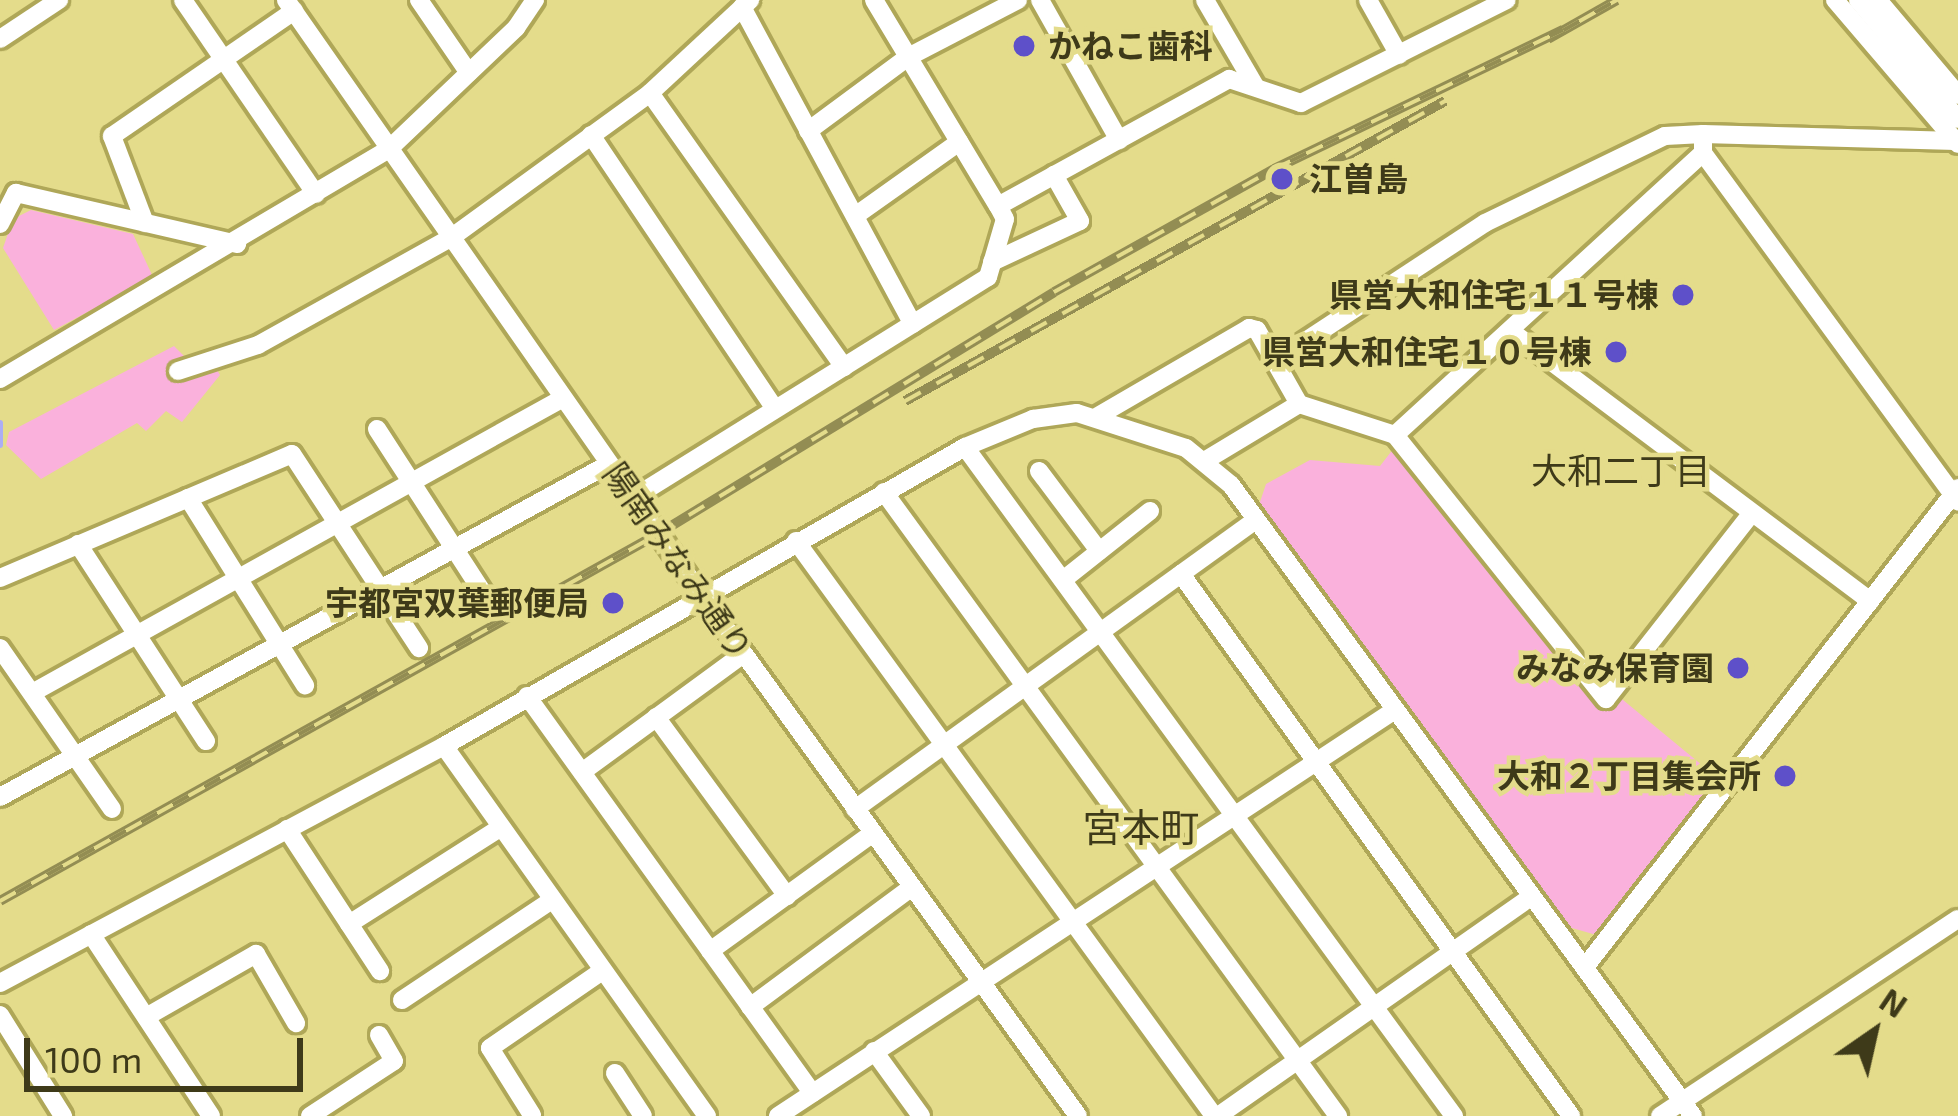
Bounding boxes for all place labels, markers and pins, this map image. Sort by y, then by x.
place label: かねこ歯科 [1048,26,1213,66]
marker: かねこ歯科 [1011,33,1037,59]
place label: 江曽島 [1309,159,1408,199]
marker: 江曽島 [1266,163,1298,195]
place label: 県営大和住宅１１号棟 [1329,275,1659,315]
marker: 県営大和住宅１１号棟 [1670,282,1696,308]
place label: 県営大和住宅１０号棟 [1262,332,1592,372]
marker: 県営大和住宅１０号棟 [1603,339,1629,365]
place label: 宇都宮双葉郵便局 [325,583,589,623]
marker: 宇都宮双葉郵便局 [600,590,626,616]
place label: みなみ保育園 [1516,648,1714,688]
marker: みなみ保育園 [1725,655,1751,681]
place label: 大和２丁目集会所 [1497,756,1761,796]
marker: 大和２丁目集会所 [1772,763,1798,789]

